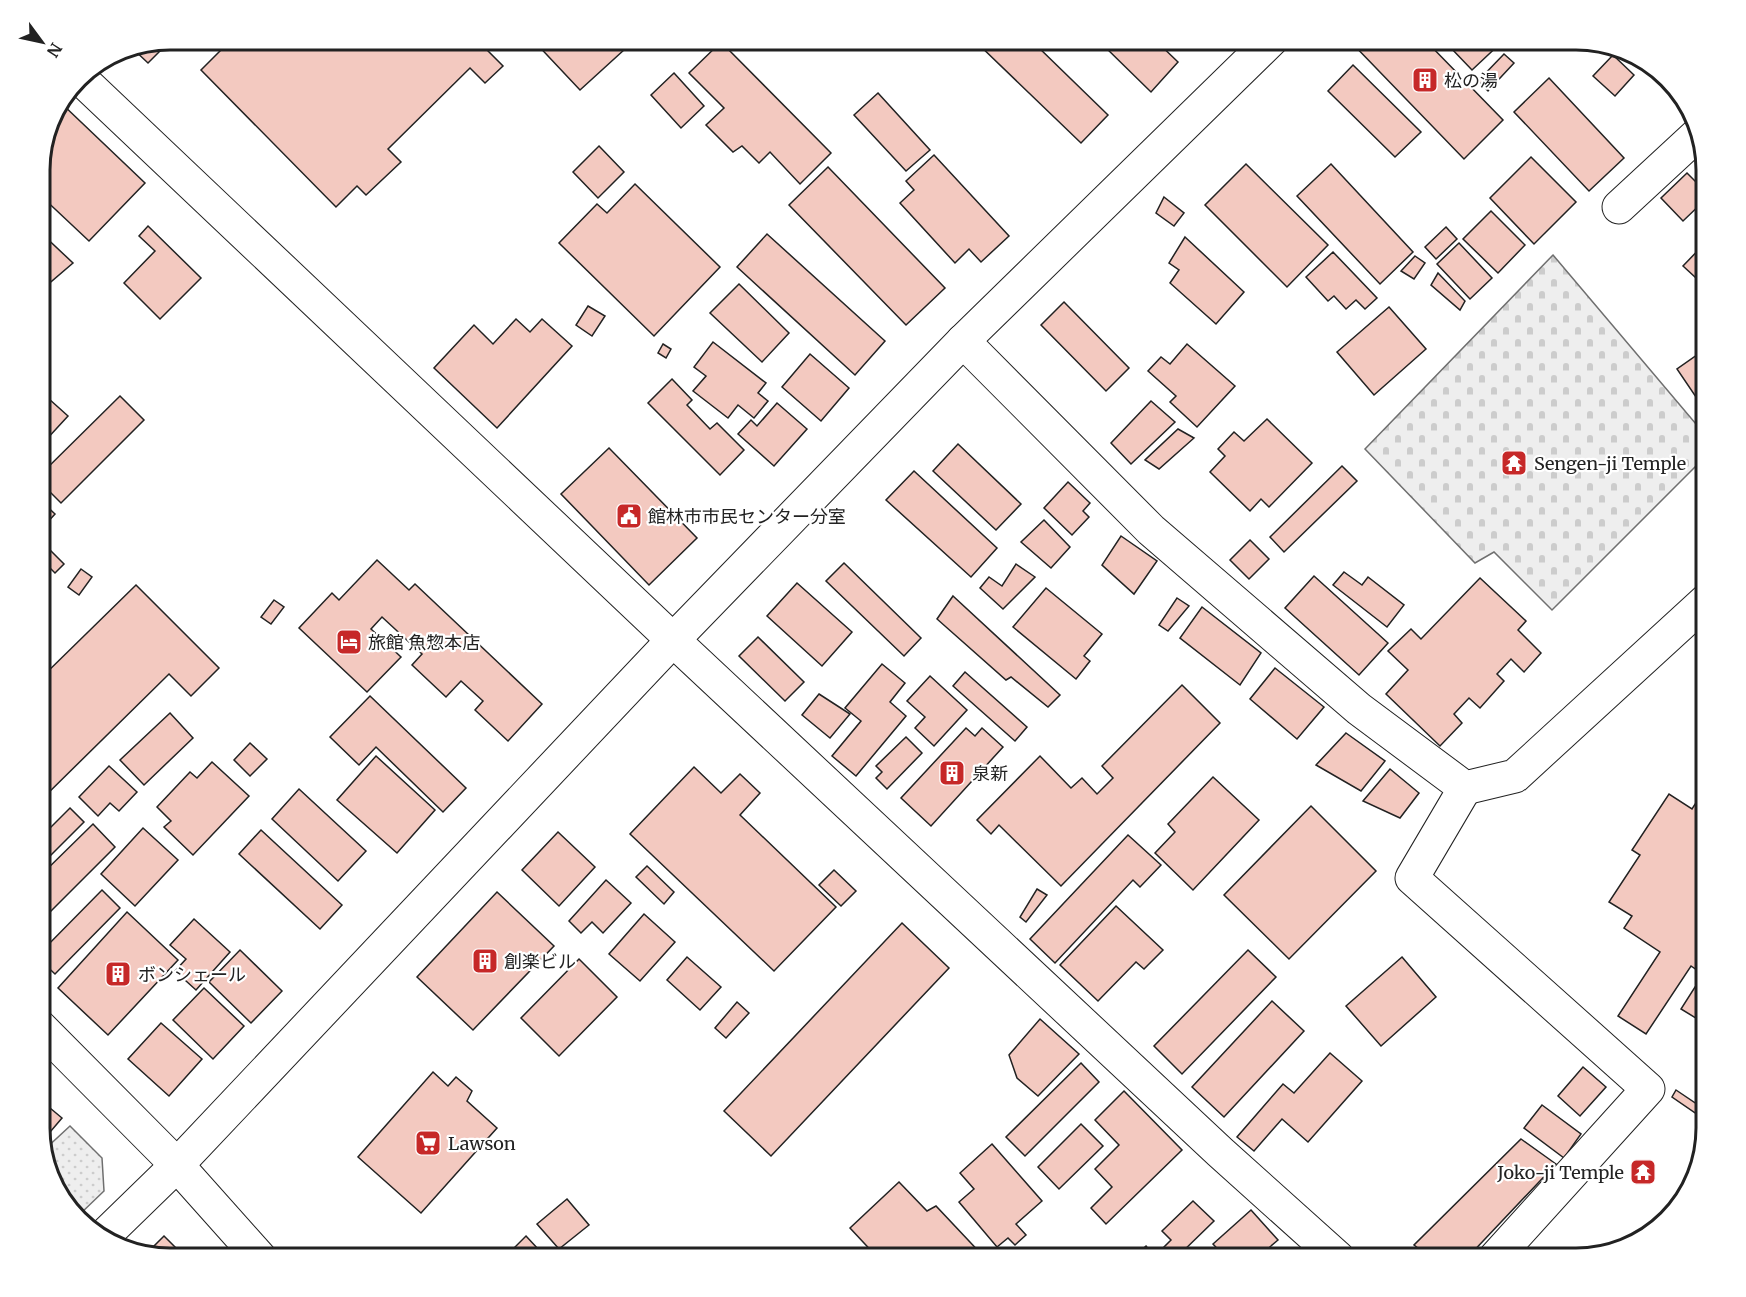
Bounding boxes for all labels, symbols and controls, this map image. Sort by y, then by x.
north arrow [12,12,72,72]
text: N [43,39,66,61]
building icon: 松の湯 [1410,65,1440,95]
place label: 松の湯 [1444,69,1498,92]
temple icon: Sengen-ji Temple [1499,448,1529,478]
place label: Sengen-ji Temple [1534,452,1686,475]
public building icon: 館林市市民センター分室 [614,501,644,531]
place label: 館林市市民センター分室 [648,505,846,528]
hotel icon: 旅館 魚惣本店 [334,627,364,657]
place label: 旅館 魚惣本店 [368,631,480,654]
building icon: 泉新 [937,758,967,788]
place label: 泉新 [972,762,1008,785]
building icon: 創楽ビル [470,946,500,976]
place label: 創楽ビル [504,950,576,973]
building icon: ボンシェール [103,959,133,989]
place label: ボンシェール [138,963,246,986]
supermarket icon: Lawson [413,1128,443,1158]
place label: Lawson [448,1132,516,1155]
temple icon: Joko-ji Temple [1628,1157,1658,1187]
place label: Joko-ji Temple [1496,1161,1624,1184]

